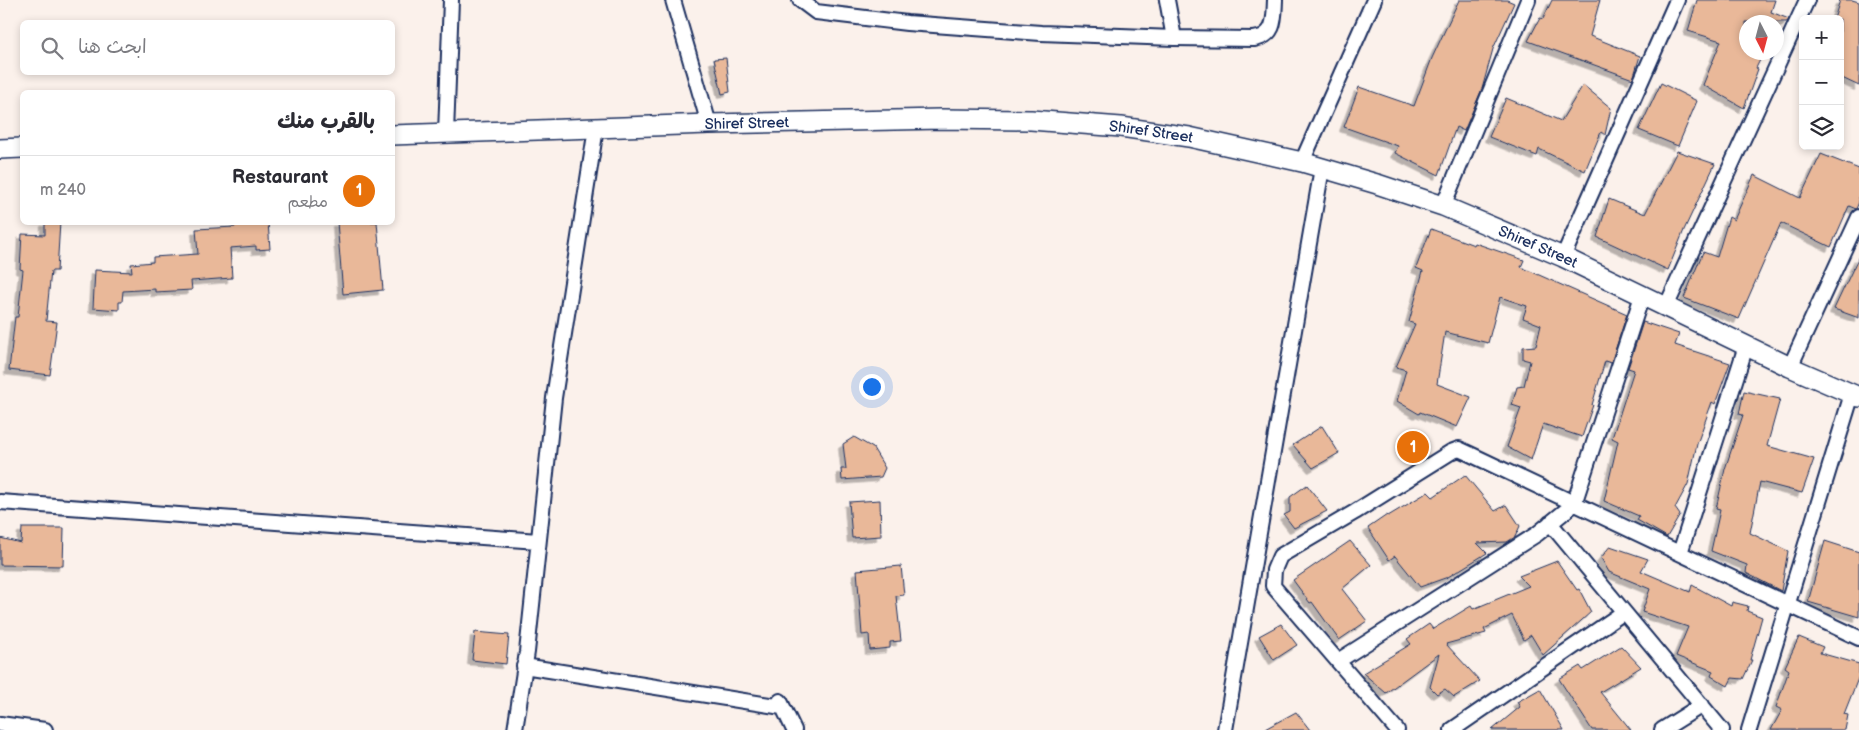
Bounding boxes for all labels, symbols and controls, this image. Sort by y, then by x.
north arrow [1739,15,1784,60]
map controls [1799,15,1844,150]
button: + [1799,15,1844,60]
search box [20,20,395,75]
icon: search [38,34,66,62]
text: ابحث هنا [78,36,147,59]
button: − [1799,60,1844,105]
button: layers [1799,105,1844,150]
text: بالقرب منك [277,109,375,134]
street label: Shiref Street [704,113,790,134]
street label: Shiref Street [1108,117,1195,148]
text: Restaurant [232,166,328,189]
text: 240 m [40,181,86,200]
text: 1 [356,181,362,200]
text: مطعم [288,193,328,212]
street label: Shiref Street [1495,222,1581,273]
your location [859,374,885,400]
pin: 1 [1397,428,1429,466]

